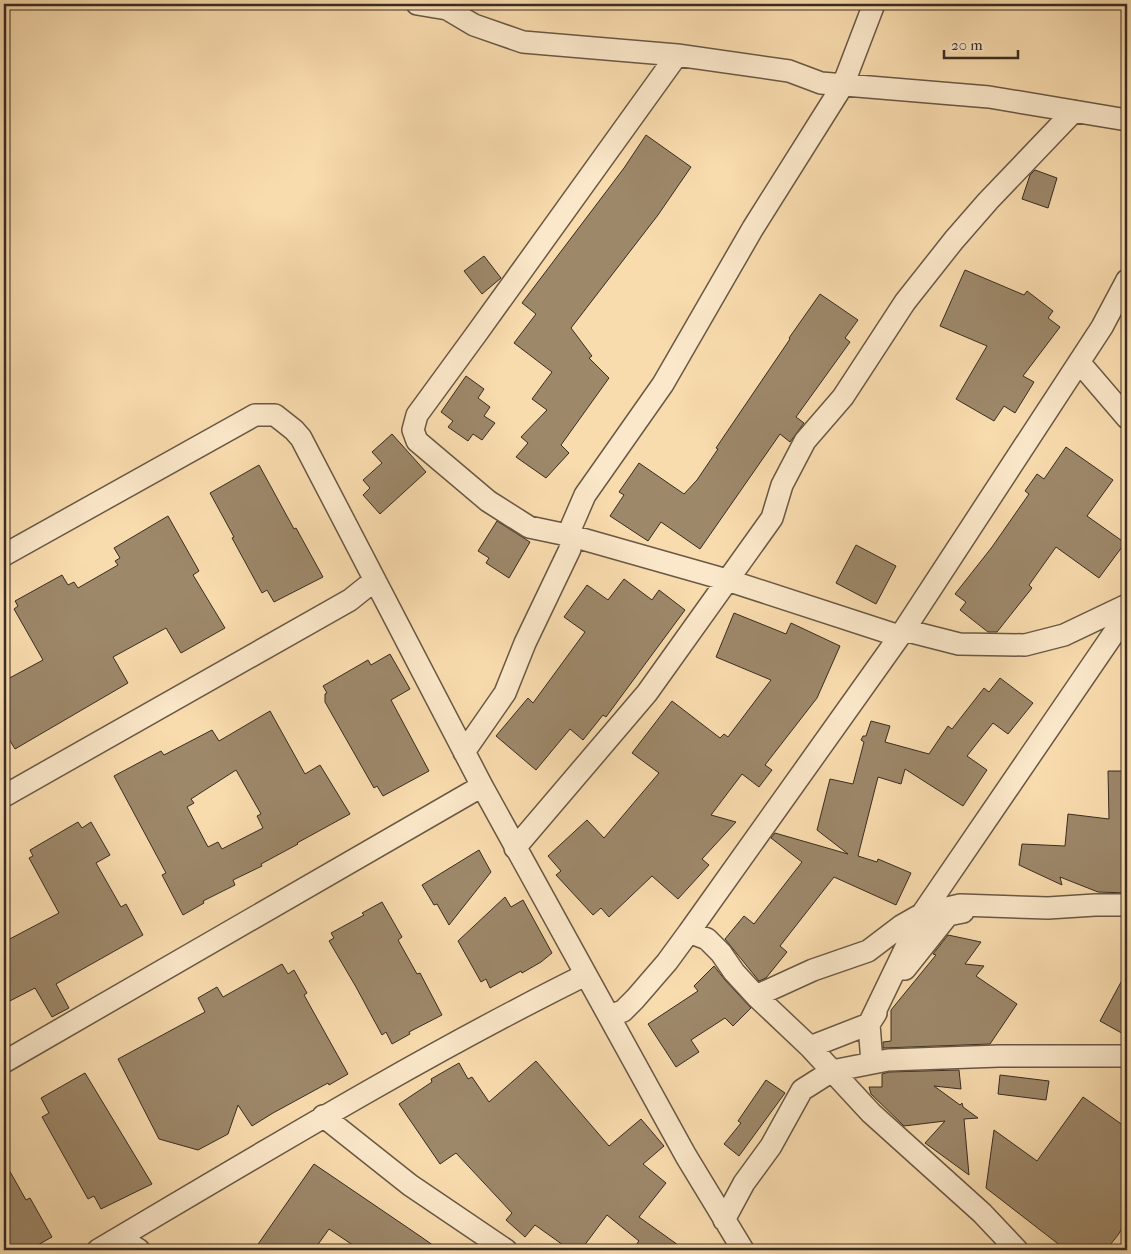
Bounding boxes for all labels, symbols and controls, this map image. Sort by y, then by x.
scale bar [944,28,1017,60]
text: 20 m [951,36,983,54]

